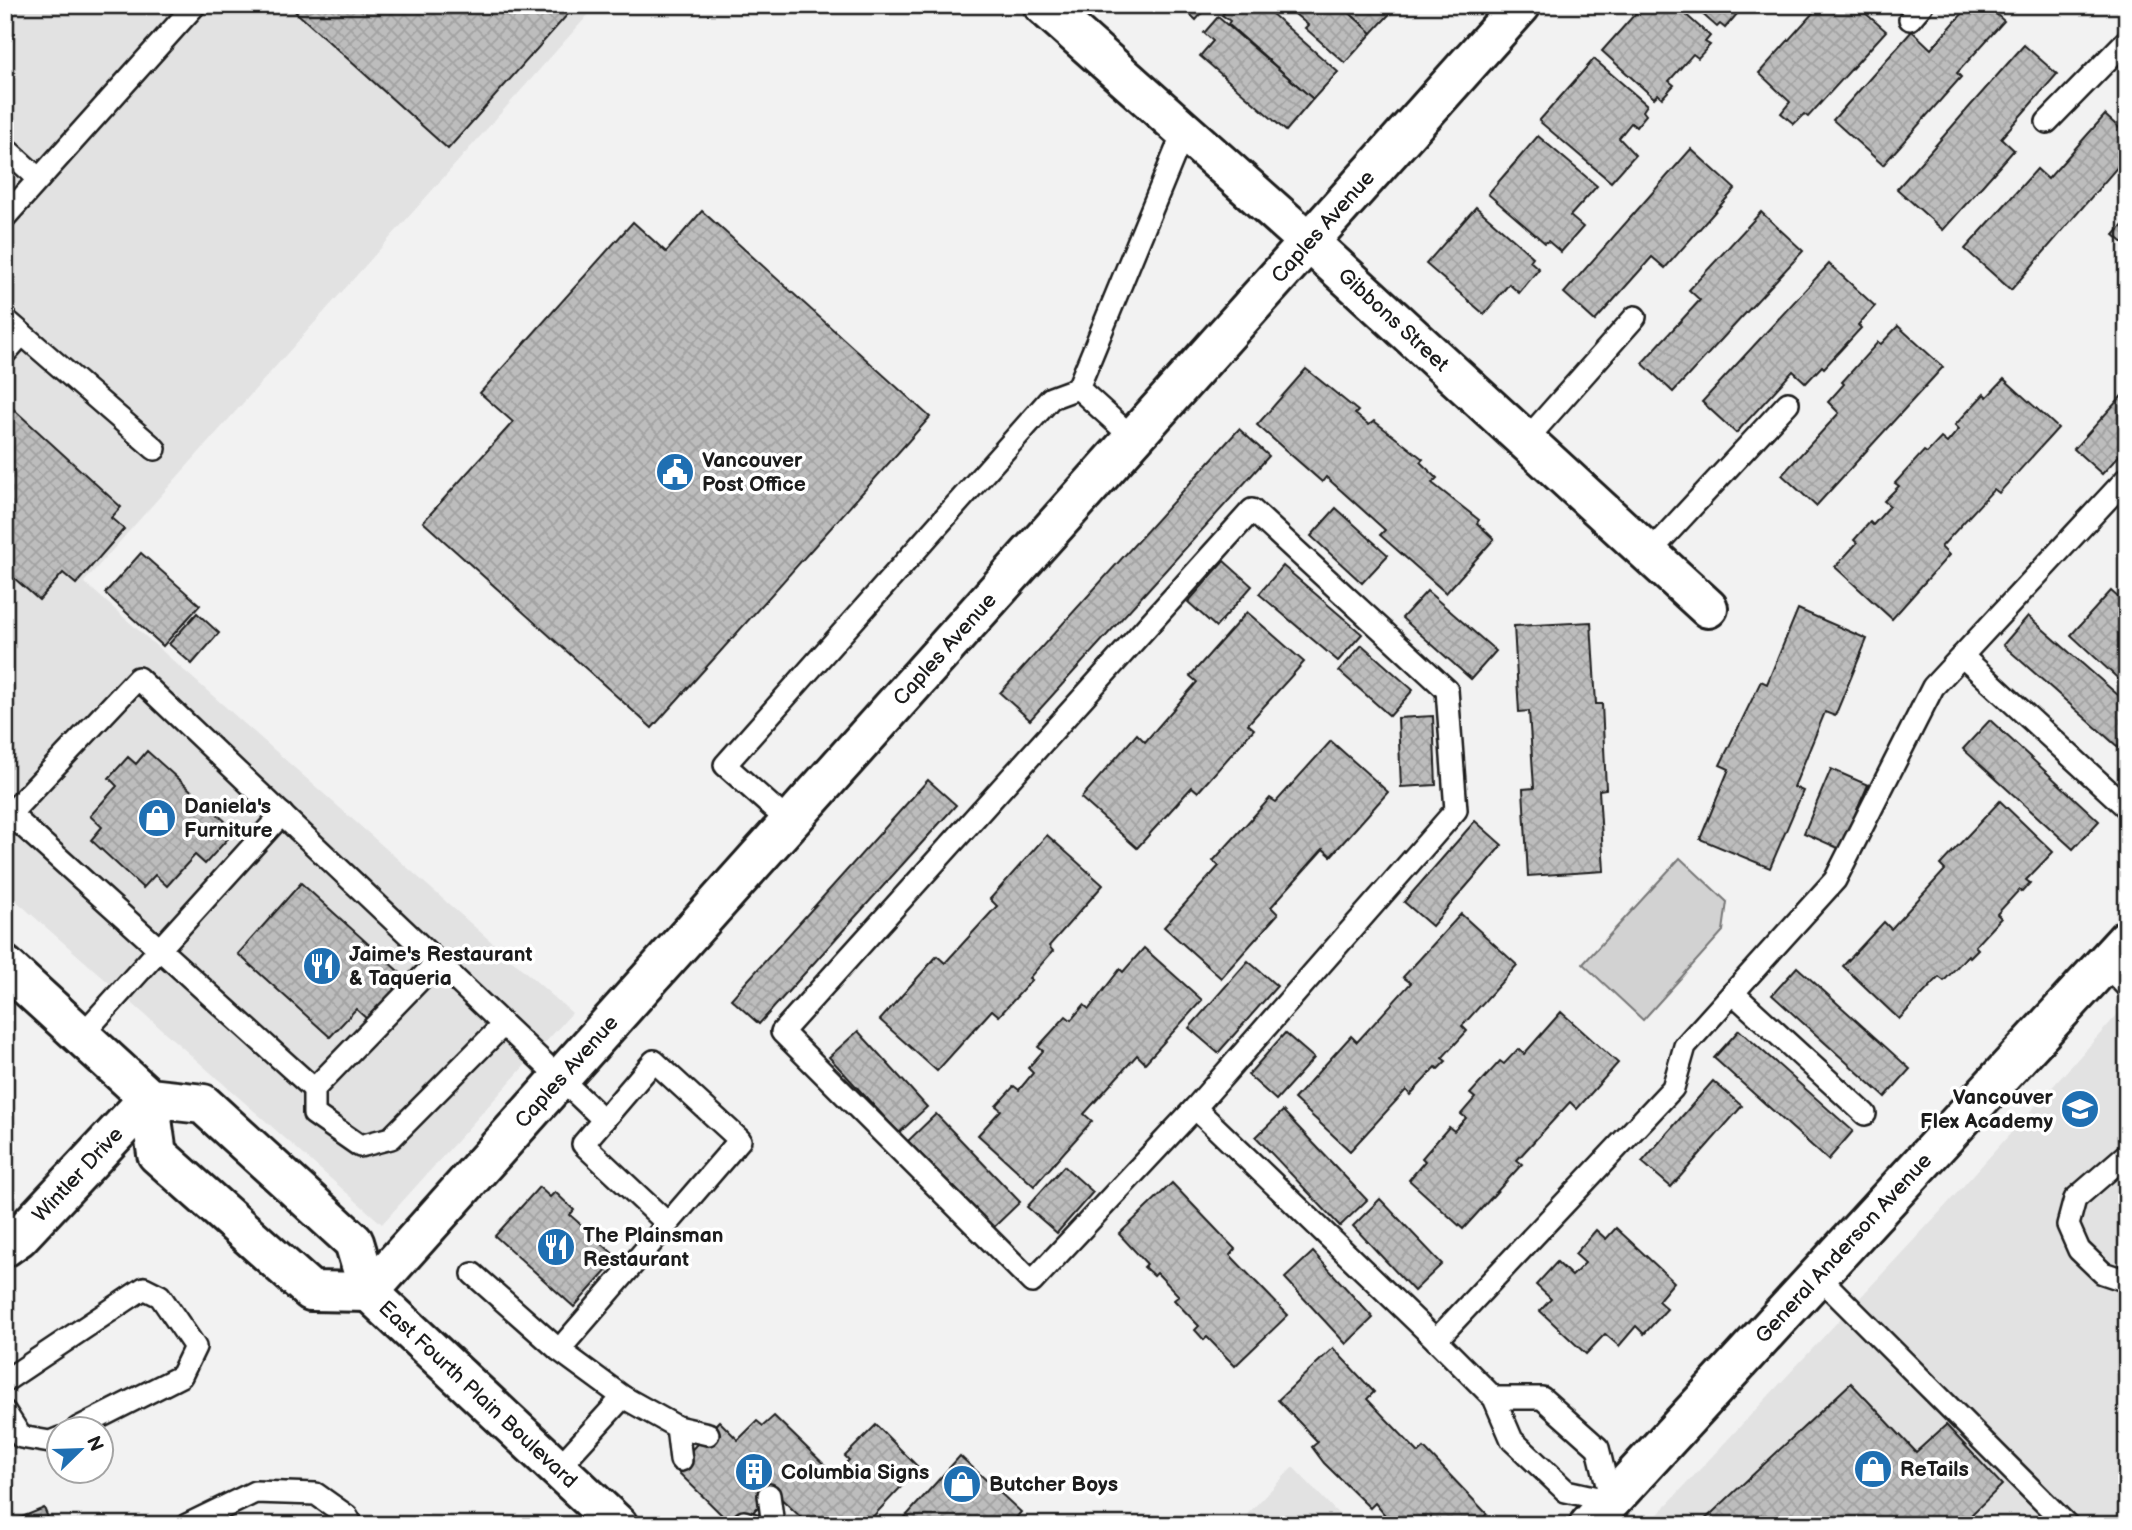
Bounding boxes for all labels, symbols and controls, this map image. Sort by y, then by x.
street label: Caples Avenue [1266,165,1380,288]
street label: Gibbons Street [1333,263,1454,377]
place label: Vancouver Post Office [702,448,806,497]
public building icon: Vancouver Post Office [654,451,696,493]
street label: Caples Avenue [888,588,1002,711]
place label: Daniela's Furniture [184,794,272,843]
shop icon: Daniela's Furniture [136,797,178,839]
place label: Jaime's Restaurant & Taqueria [349,942,533,991]
restaurant icon: Jaime's Restaurant & Taqueria [301,945,343,987]
street label: Caples Avenue [510,1010,624,1133]
place label: Vancouver Flex Academy [1920,1085,2054,1134]
school or university icon: Vancouver Flex Academy [2059,1088,2101,1130]
street label: Wintler Drive [27,1122,128,1227]
street label: General Anderson Avenue [1750,1148,1937,1349]
place label: The Plainsman Restaurant [583,1223,724,1272]
restaurant icon: The Plainsman Restaurant [535,1226,577,1268]
street label: East Fourth Plain Boulevard [373,1296,582,1494]
north arrow [46,1414,116,1484]
text: N [81,1433,108,1455]
shop icon: ReTails [1852,1448,1894,1490]
building icon: Columbia Signs [733,1451,775,1493]
place label: ReTails [1900,1457,1969,1482]
place label: Columbia Signs [781,1460,929,1485]
shop icon: Butcher Boys [941,1463,983,1505]
place label: Butcher Boys [989,1472,1118,1497]

